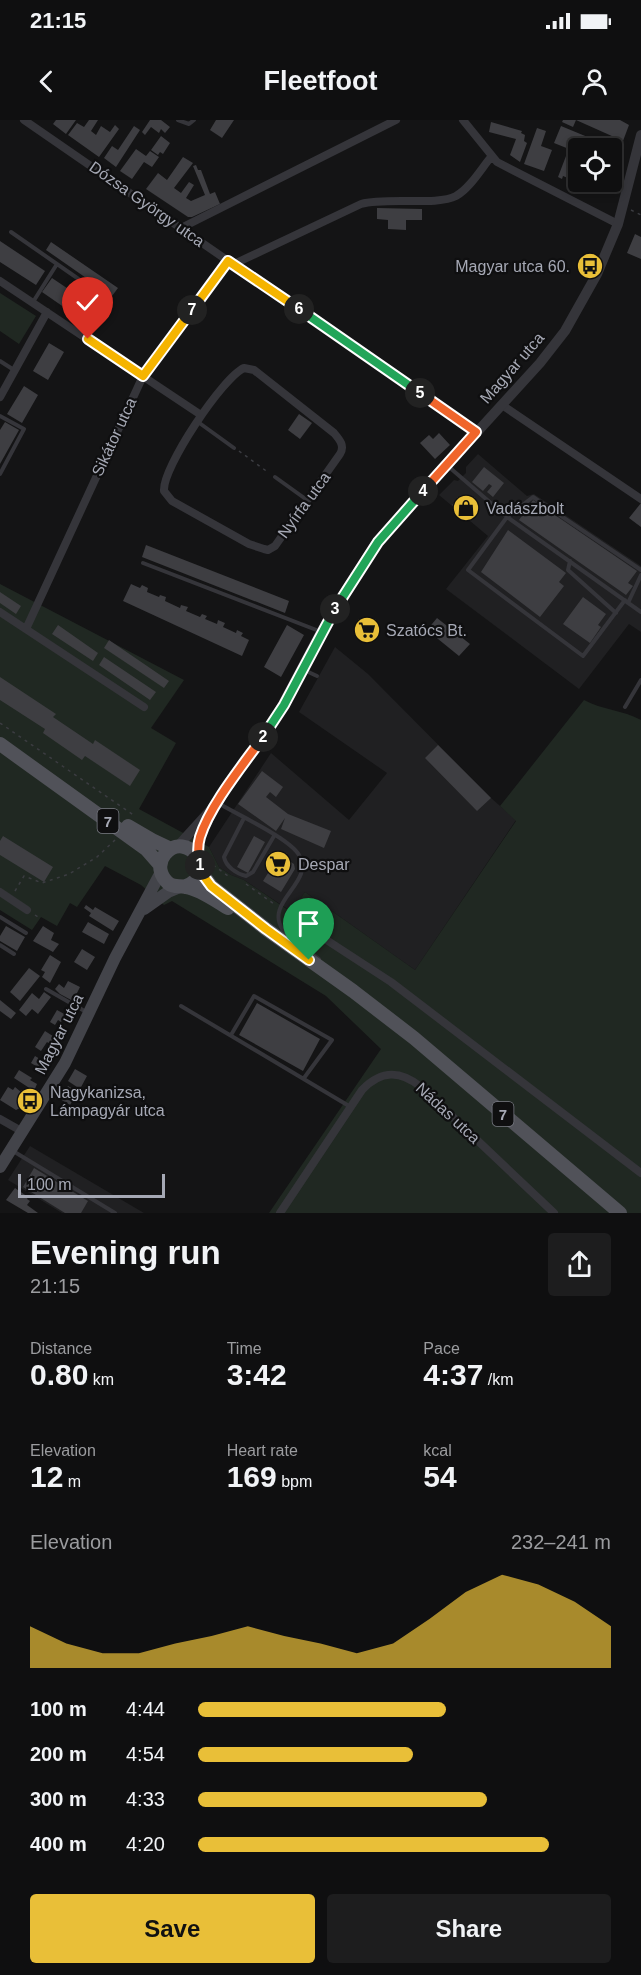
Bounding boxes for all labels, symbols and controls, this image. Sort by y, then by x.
text: 21:15 [30,8,86,33]
icon: back [30,65,63,98]
icon: person [578,65,611,98]
text: Fleetfoot [264,66,378,96]
map controls [568,138,622,192]
button: locate [568,138,622,192]
street label: Dózsa György utca [86,158,208,250]
bus stop icon: Magyar utca 60. [575,251,605,281]
place label: Magyar utca 60. [455,258,570,275]
pin [62,277,113,339]
icon: check [71,286,104,319]
pin: 6 [284,294,314,324]
pin: 7 [177,295,207,325]
text: 6 [295,300,303,317]
text: 7 [188,301,196,318]
street label: Magyar utca [477,329,547,407]
pin: 5 [405,378,435,408]
text: 5 [416,384,424,401]
street label: Sikátor utca [88,395,140,479]
street label: Nyírfa utca [274,469,334,541]
pin: 4 [408,476,438,506]
text: 4 [419,482,427,499]
shop icon: Vadászbolt [451,493,481,523]
place label: Vadászbolt [486,500,565,517]
pin: 3 [320,594,350,624]
text: 3 [331,600,339,617]
supermarket icon: Szatócs Bt. [352,615,382,645]
place label: Szatócs Bt. [386,622,467,639]
pin: 2 [248,722,278,752]
text: 2 [259,728,267,745]
road number: 7 [98,809,118,833]
supermarket icon: Despar [263,849,293,879]
pin: 1 [185,850,215,880]
text: 1 [196,856,204,873]
place label: Despar [298,856,350,873]
pin [283,898,334,960]
icon: arrive [292,907,325,940]
street label: Magyar utca [31,991,87,1077]
street label: Nádas utca [413,1079,483,1147]
place label: Nagykanizsa, Lámpagyár utca [50,1084,165,1119]
bus stop icon: Nagykanizsa, Lámpagyár utca [15,1086,45,1116]
road number: 7 [492,1102,514,1126]
scale bar [18,1171,165,1198]
text: 100 m [27,1176,71,1193]
button: share [548,1233,611,1296]
text: Evening run [30,1234,221,1271]
text: 21:15 [30,1275,80,1297]
text: Distance [30,1340,92,1357]
text: Time [227,1340,262,1357]
text: Pace [423,1340,460,1357]
text: 0.80 [30,1358,88,1391]
text: 3:42 [227,1358,287,1391]
text: 4:37 [423,1358,483,1391]
text: km [88,1371,114,1388]
text: /km [483,1371,514,1388]
text: Elevation [30,1442,96,1459]
text: Heart rate [227,1442,298,1459]
text: kcal [423,1442,452,1459]
text: 12 [30,1460,63,1493]
text: 169 [227,1460,277,1493]
text: 54 [423,1460,457,1493]
text: m [63,1473,81,1490]
text: bpm [277,1473,312,1490]
text: Elevation [30,1531,112,1553]
text: 232–241 m [511,1531,611,1553]
text: 100 m [30,1698,87,1720]
text: 4:44 [126,1698,165,1720]
text: 200 m [30,1743,87,1765]
text: 4:54 [126,1743,165,1765]
text: 300 m [30,1788,87,1810]
text: 4:33 [126,1788,165,1810]
text: 400 m [30,1833,87,1855]
text: 4:20 [126,1833,165,1855]
button: Save [30,1894,315,1963]
button: Share [327,1894,611,1963]

